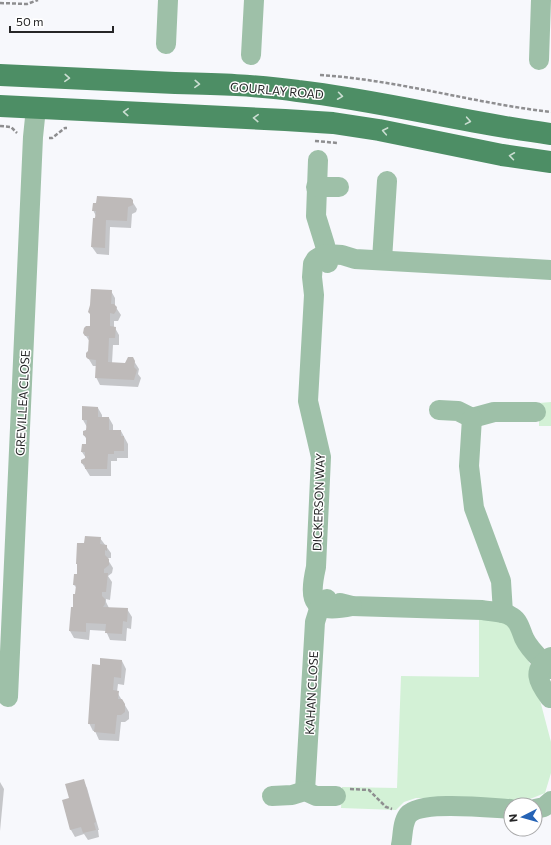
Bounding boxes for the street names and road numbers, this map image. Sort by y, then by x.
street label: GOURLAY ROAD [230,79,325,101]
street label: GREVILLEA CLOSE [12,350,32,456]
street label: DICKERSON WAY [309,452,327,551]
street label: KAHAN CLOSE [302,651,320,735]

